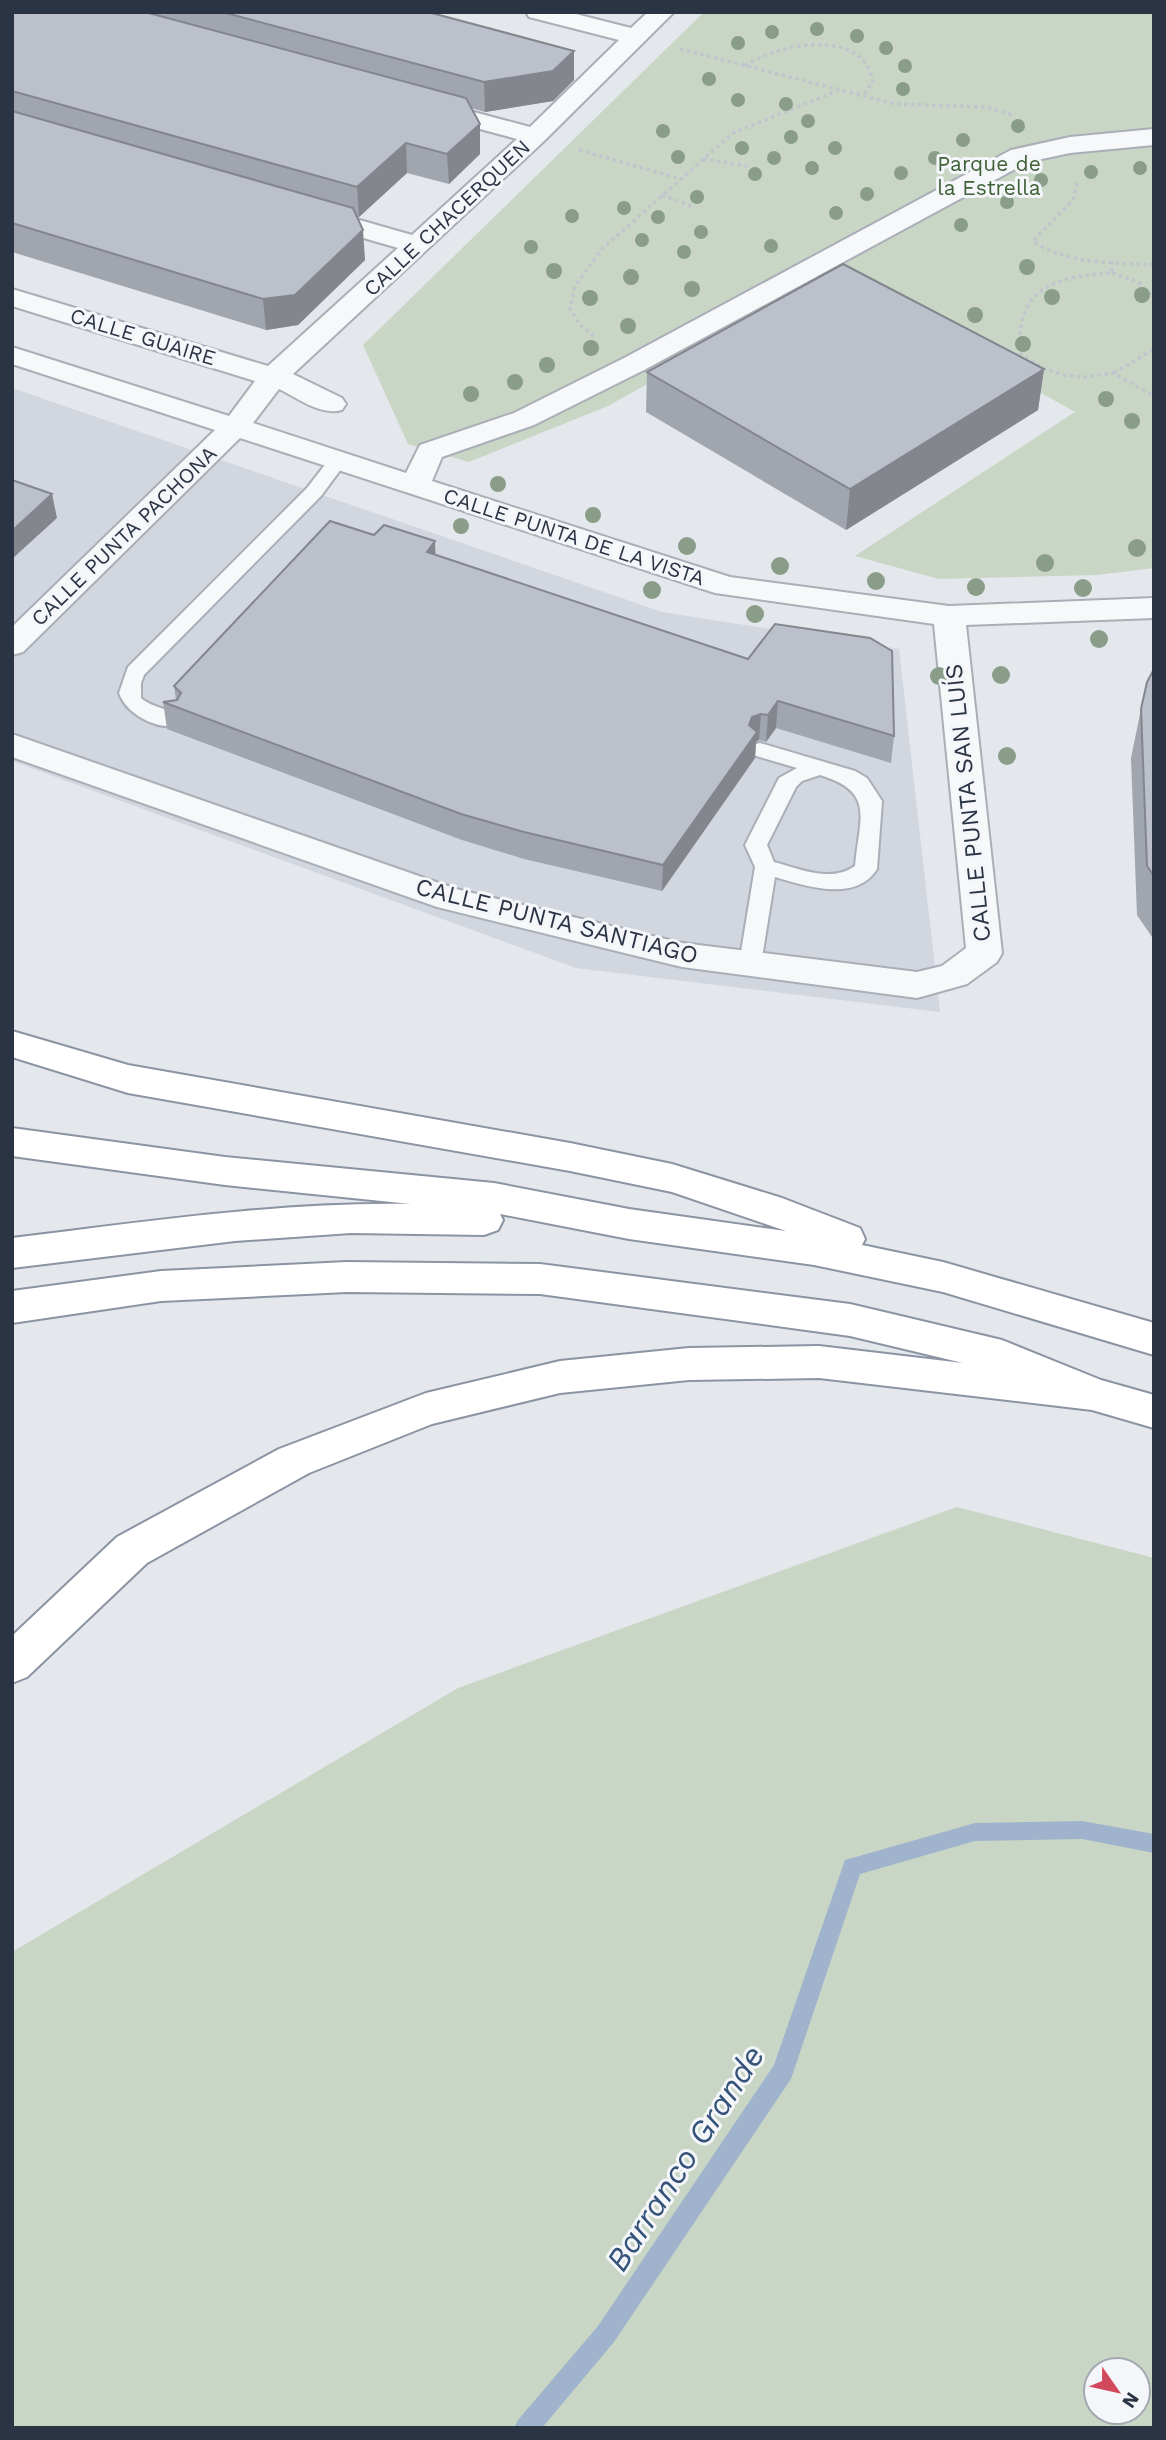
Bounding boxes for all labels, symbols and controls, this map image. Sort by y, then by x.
street label: CALLE CHACERQUEN [358,134,535,301]
park label: Parque de la Estrella [937,151,1041,200]
street label: CALLE GUAIRE [67,302,219,371]
street label: CALLE PUNTA PACHONA [26,440,222,631]
street label: CALLE PUNTA DE LA VISTA [440,482,708,591]
street label: CALLE PUNTA SAN LUÍS [939,663,997,943]
street label: CALLE PUNTA SANTIAGO [413,872,701,970]
water label: Barranco Grande [598,2038,772,2278]
north arrow [1082,2356,1152,2426]
text: N [1117,2388,1144,2412]

